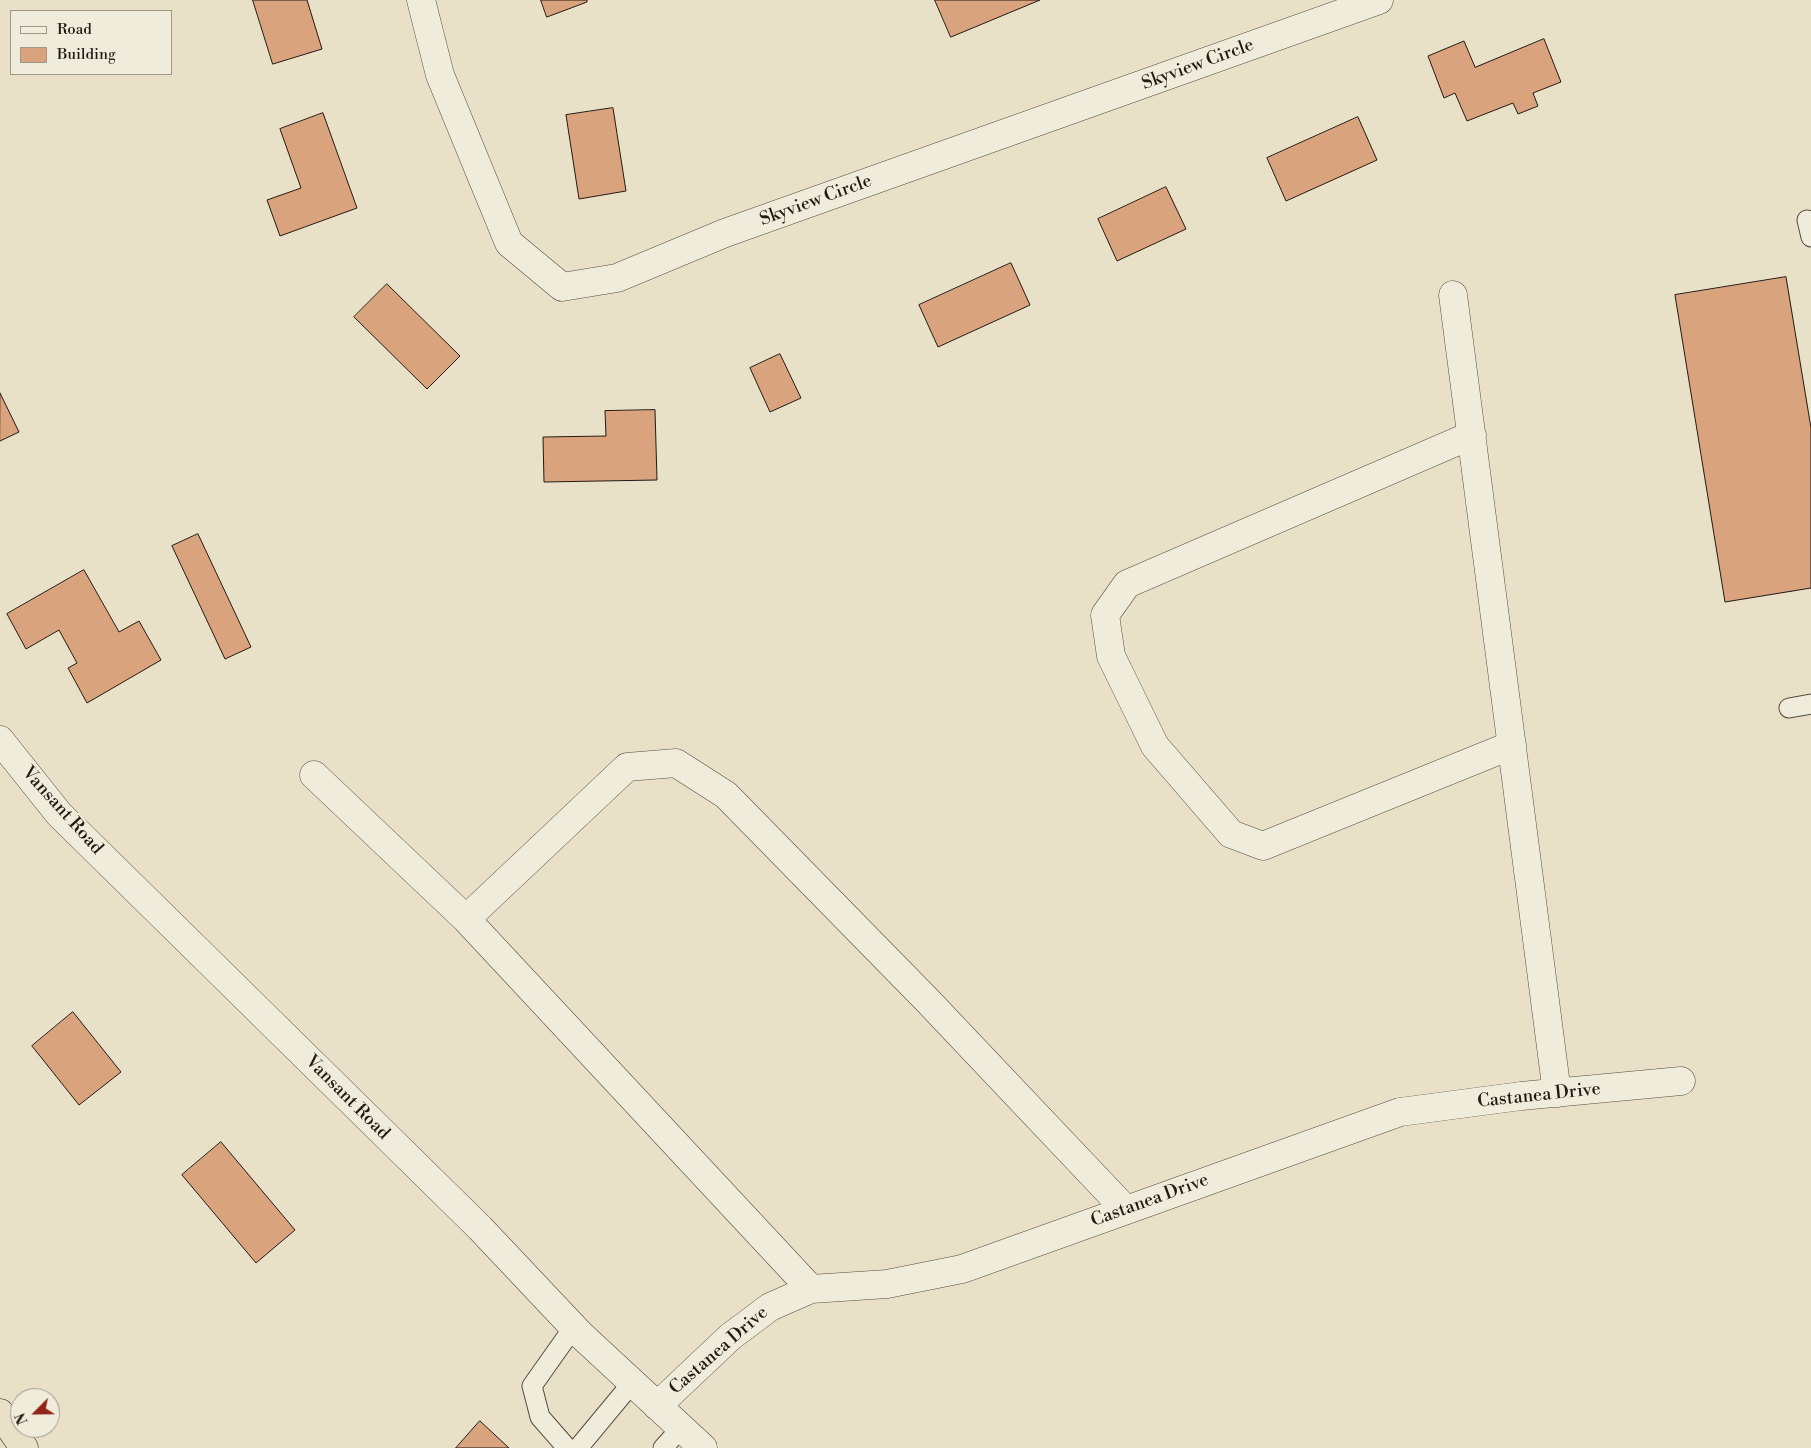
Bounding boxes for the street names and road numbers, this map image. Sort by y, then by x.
street label: Skyview Circle [1139,35,1257,95]
street label: Skyview Circle [757,171,875,231]
street label: Vansant Road [17,763,107,859]
street label: Vansant Road [300,1051,394,1145]
street label: Castanea Drive [1476,1079,1602,1113]
street label: Castanea Drive [1088,1170,1212,1232]
street label: Castanea Drive [665,1302,773,1400]

